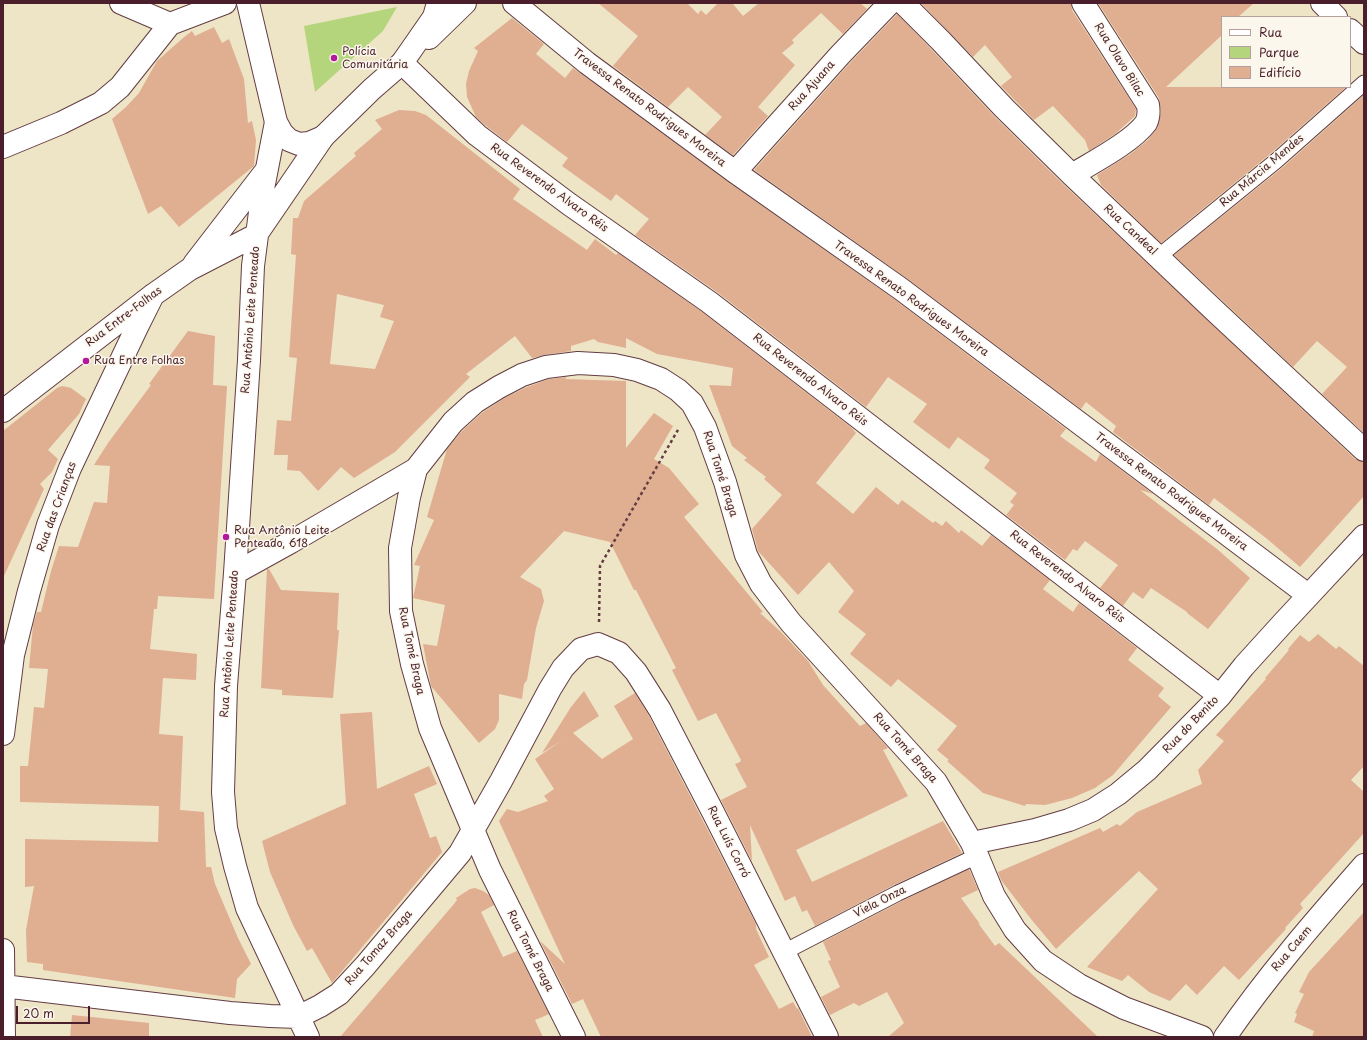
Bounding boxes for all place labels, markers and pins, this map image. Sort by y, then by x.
place label: Polícia Comunitária [342,45,408,71]
marker: Polícia Comunitária [329,53,339,63]
place label: Rua Entre Folhas [94,354,184,368]
marker: Rua Entre Folhas [81,356,91,366]
place label: Rua Antônio Leite Penteado, 618 [234,524,330,550]
marker: Rua Antônio Leite Penteado, 618 [221,532,231,542]

